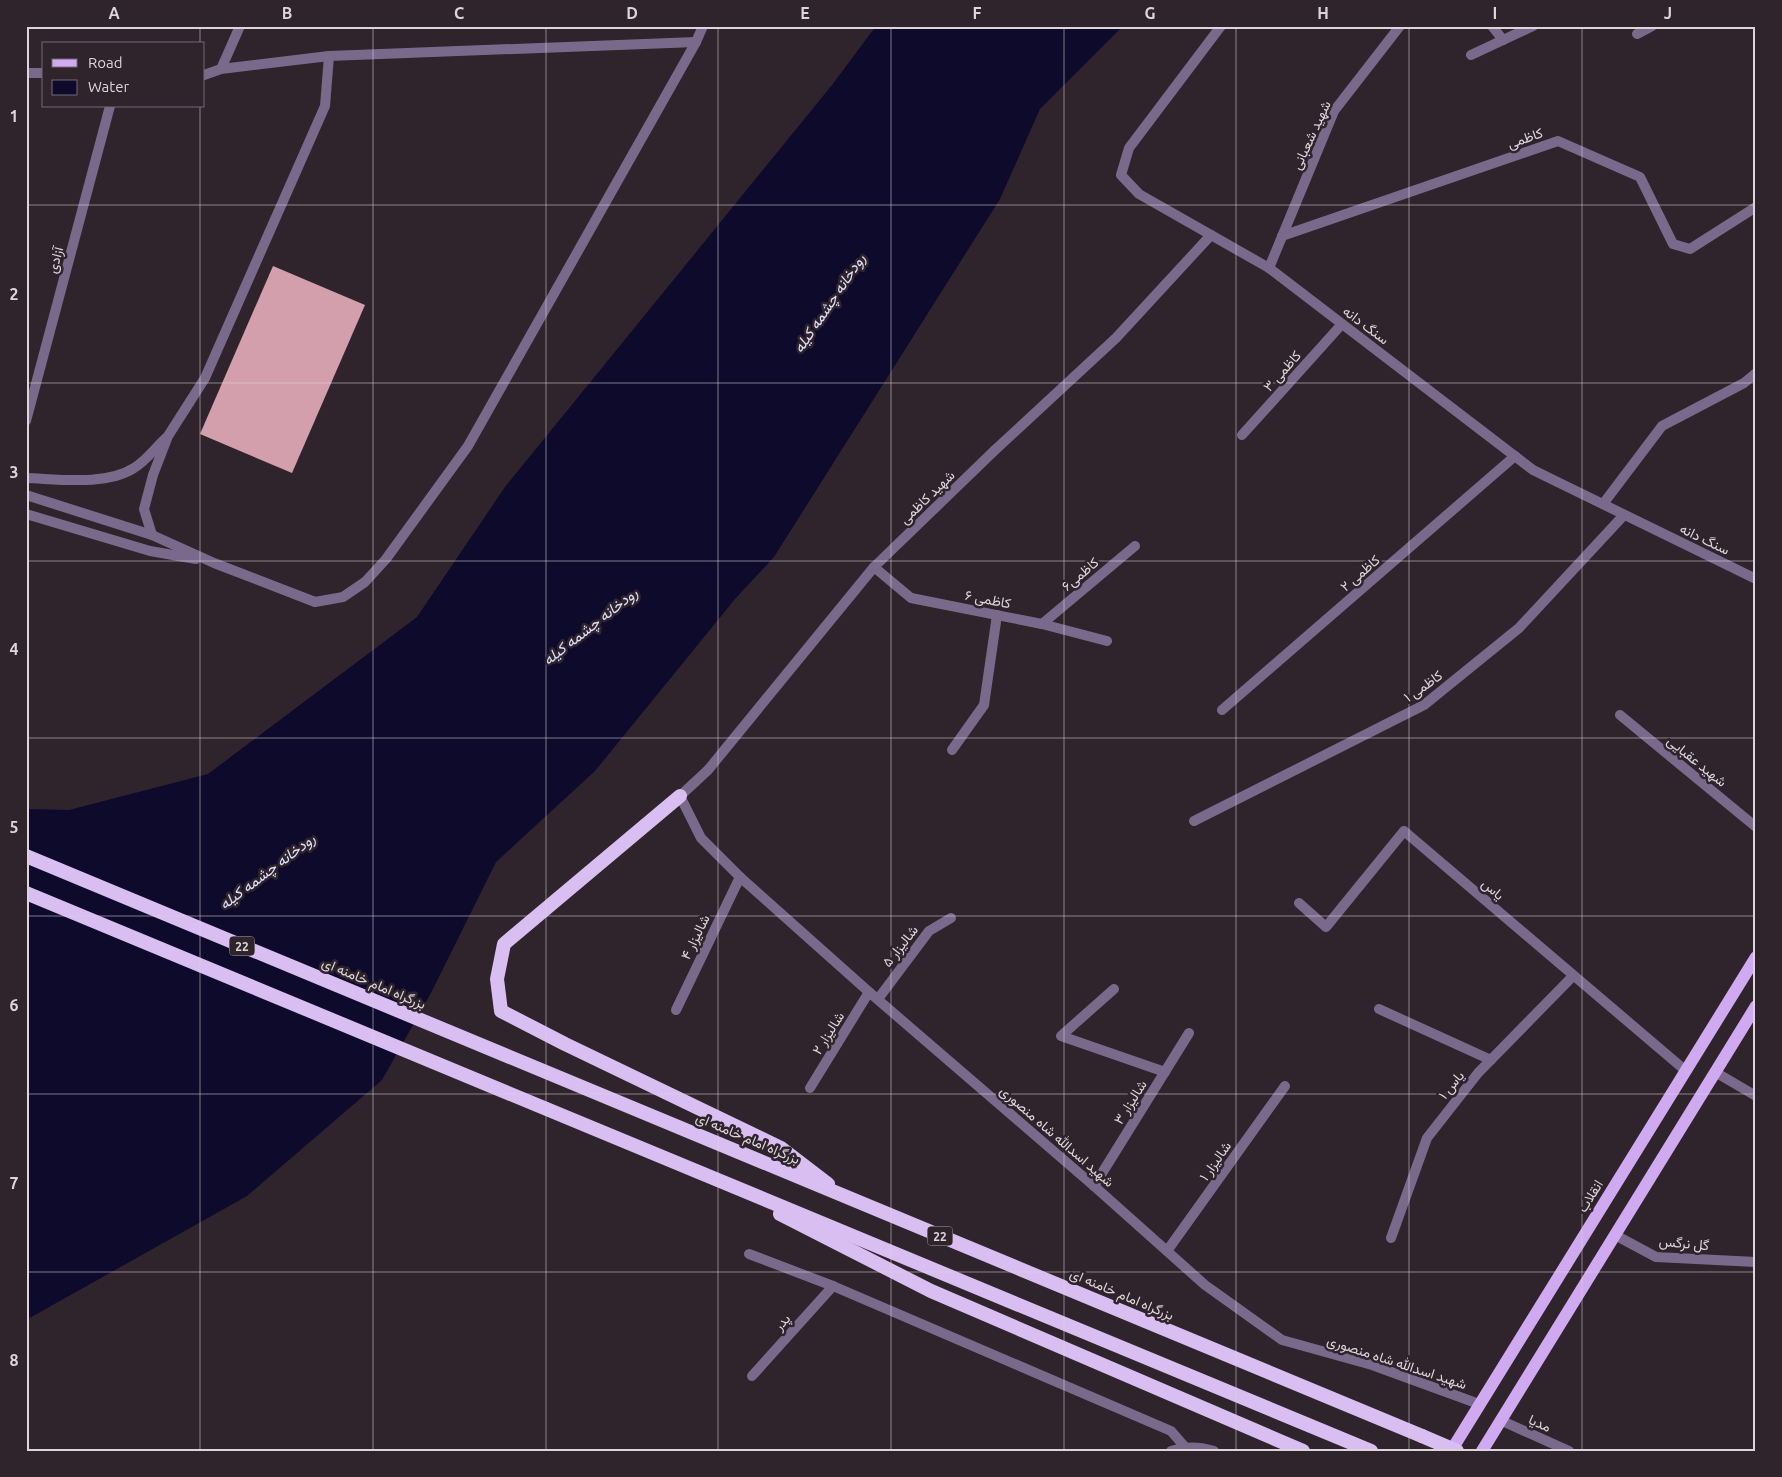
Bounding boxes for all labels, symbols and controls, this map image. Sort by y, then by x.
text: A [108,4,120,22]
text: B [282,4,292,22]
text: C [454,4,464,22]
text: D [626,4,638,22]
text: E [800,4,810,22]
text: F [973,4,982,22]
text: G [1144,4,1156,22]
text: H [1317,4,1329,22]
text: I [1493,4,1497,22]
text: J [1664,4,1672,22]
legend [42,42,205,108]
text: Road [88,54,123,71]
text: Water [88,78,129,95]
street label: شهید شعبانی [1288,98,1335,173]
text: 1 [9,107,19,125]
street label: کاظمی [1505,125,1545,152]
street label: آزادی [44,243,68,275]
water label: رودخانه چشمه کیله [790,250,870,357]
text: 2 [9,285,19,303]
street label: سنگ دانه [1340,303,1392,347]
street label: کاظمی ۳ [1260,348,1305,395]
text: 3 [9,463,19,481]
street label: شهید کاظمی [896,467,958,528]
street label: سنگ دانه [1678,520,1732,558]
street label: کاظمی ۲ [1337,552,1384,595]
street label: کاظمی۶ [1058,554,1102,595]
water label: رودخانه چشمه کیله [539,584,642,670]
street label: کاظمی ۶ [964,587,1012,612]
text: 4 [9,640,19,658]
street label: کاظمی ۱ [1401,667,1446,706]
street label: شهید عقبایی [1663,732,1730,791]
text: 5 [9,818,19,836]
water label: رودخانه چشمه کیله [216,829,319,914]
street label: یاس [1478,875,1508,904]
street label: شالیزار ۴ [677,912,714,963]
street label: شالیزار ۵ [879,922,922,971]
road number: 22 [230,936,254,956]
street label: بزرگراه امام خامنه ای [319,954,428,1013]
text: 6 [9,996,19,1014]
street label: شالیزار ۲ [809,1009,848,1058]
street label: یاس ۱ [1435,1068,1468,1103]
street label: شالیزار ۳ [1110,1077,1151,1128]
street label: شهید اسدالله شاه منصوری [996,1082,1117,1191]
street label: بزرگراه امام خامنه ای [693,1109,802,1168]
street label: شالیزار ۱ [1196,1138,1235,1184]
text: 7 [9,1174,19,1192]
street label: انقلاب [1574,1177,1607,1216]
road number: 22 [928,1226,952,1246]
street label: گل نرگس [1658,1233,1710,1254]
street label: بزرگراه امام خامنه ای [1067,1265,1176,1324]
street label: پدر [770,1310,795,1336]
street label: شهید اسدالله شاه منصوری [1325,1332,1469,1393]
text: 8 [9,1351,19,1369]
street label: مدیا [1526,1411,1554,1435]

